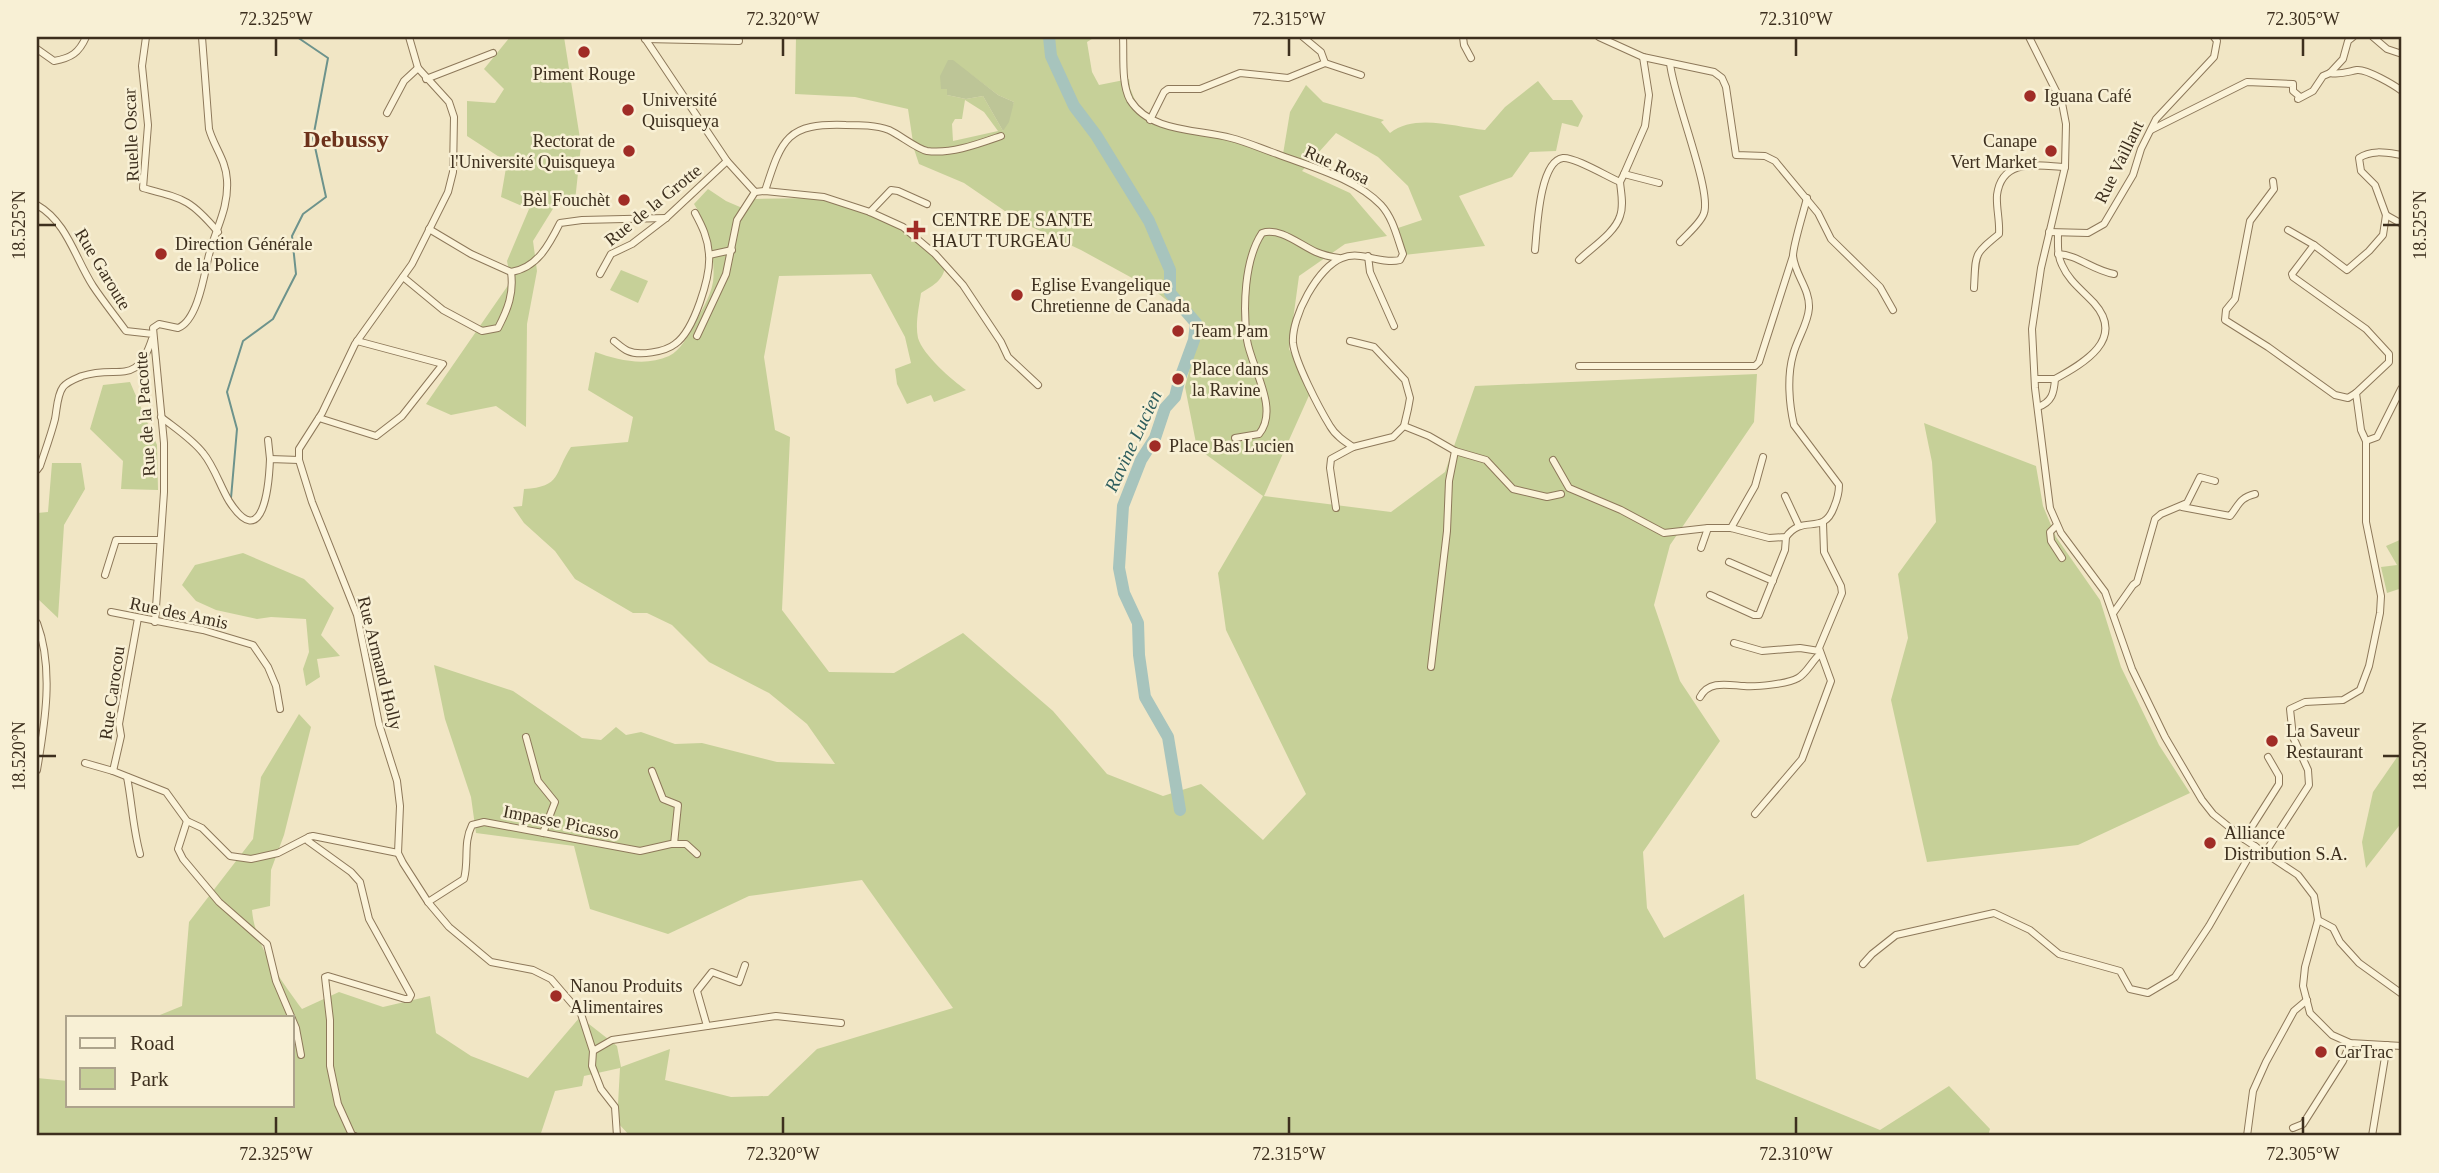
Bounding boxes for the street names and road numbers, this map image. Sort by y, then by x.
street label: Ruelle Oscar [119,88,143,182]
street label: Rue Vaillant [2090,118,2148,206]
street label: Rue Rosa [1301,141,1373,189]
street label: Rue de la Grotte [601,160,705,250]
street label: Rue Garoute [71,225,135,313]
street label: Rue de la Pacotte [131,351,159,477]
street label: Rue des Amis [128,593,230,633]
street label: Rue Armand Holly [354,594,406,732]
street label: Rue Carocou [96,645,128,741]
street label: Impasse Picasso [501,801,621,843]

